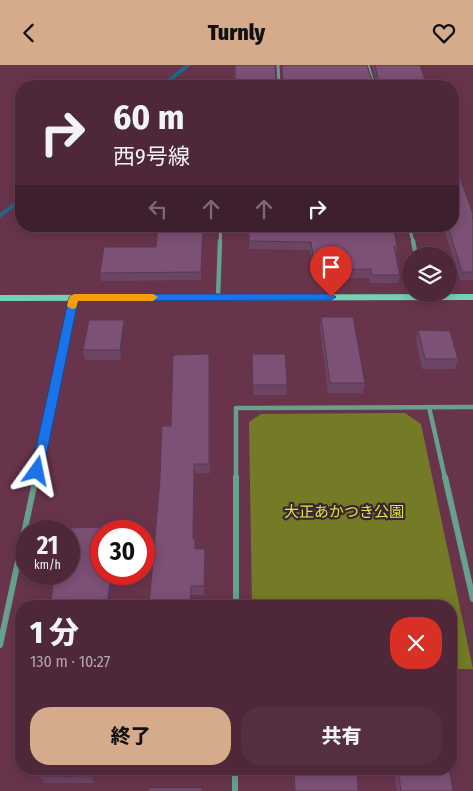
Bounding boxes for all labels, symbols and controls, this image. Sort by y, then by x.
icon: back [15,19,43,47]
text: Turnly [208,19,265,46]
icon: heart [430,19,458,47]
text: 60 m [113,96,184,138]
icon: right [30,100,95,165]
text: 西9号線 [113,143,190,170]
icon: left [144,195,172,223]
icon: ahead [197,195,225,223]
icon: ahead [250,195,278,223]
icon: right [303,195,331,223]
pin [310,246,352,297]
map controls [402,247,457,302]
button: layers [402,247,457,302]
icon: arrive [317,253,345,281]
position arrow [10,444,62,496]
park label: 大正あかつき公園 [284,503,404,521]
speed limit sign: 30 [90,520,155,585]
text: 21 [37,531,58,561]
text: km/h [34,558,61,572]
text: 1 分 [30,615,79,651]
button: close [390,617,442,669]
text: 130 m · 10:27 [30,652,110,671]
button: 終了 [30,707,231,765]
button: 共有 [241,707,442,765]

